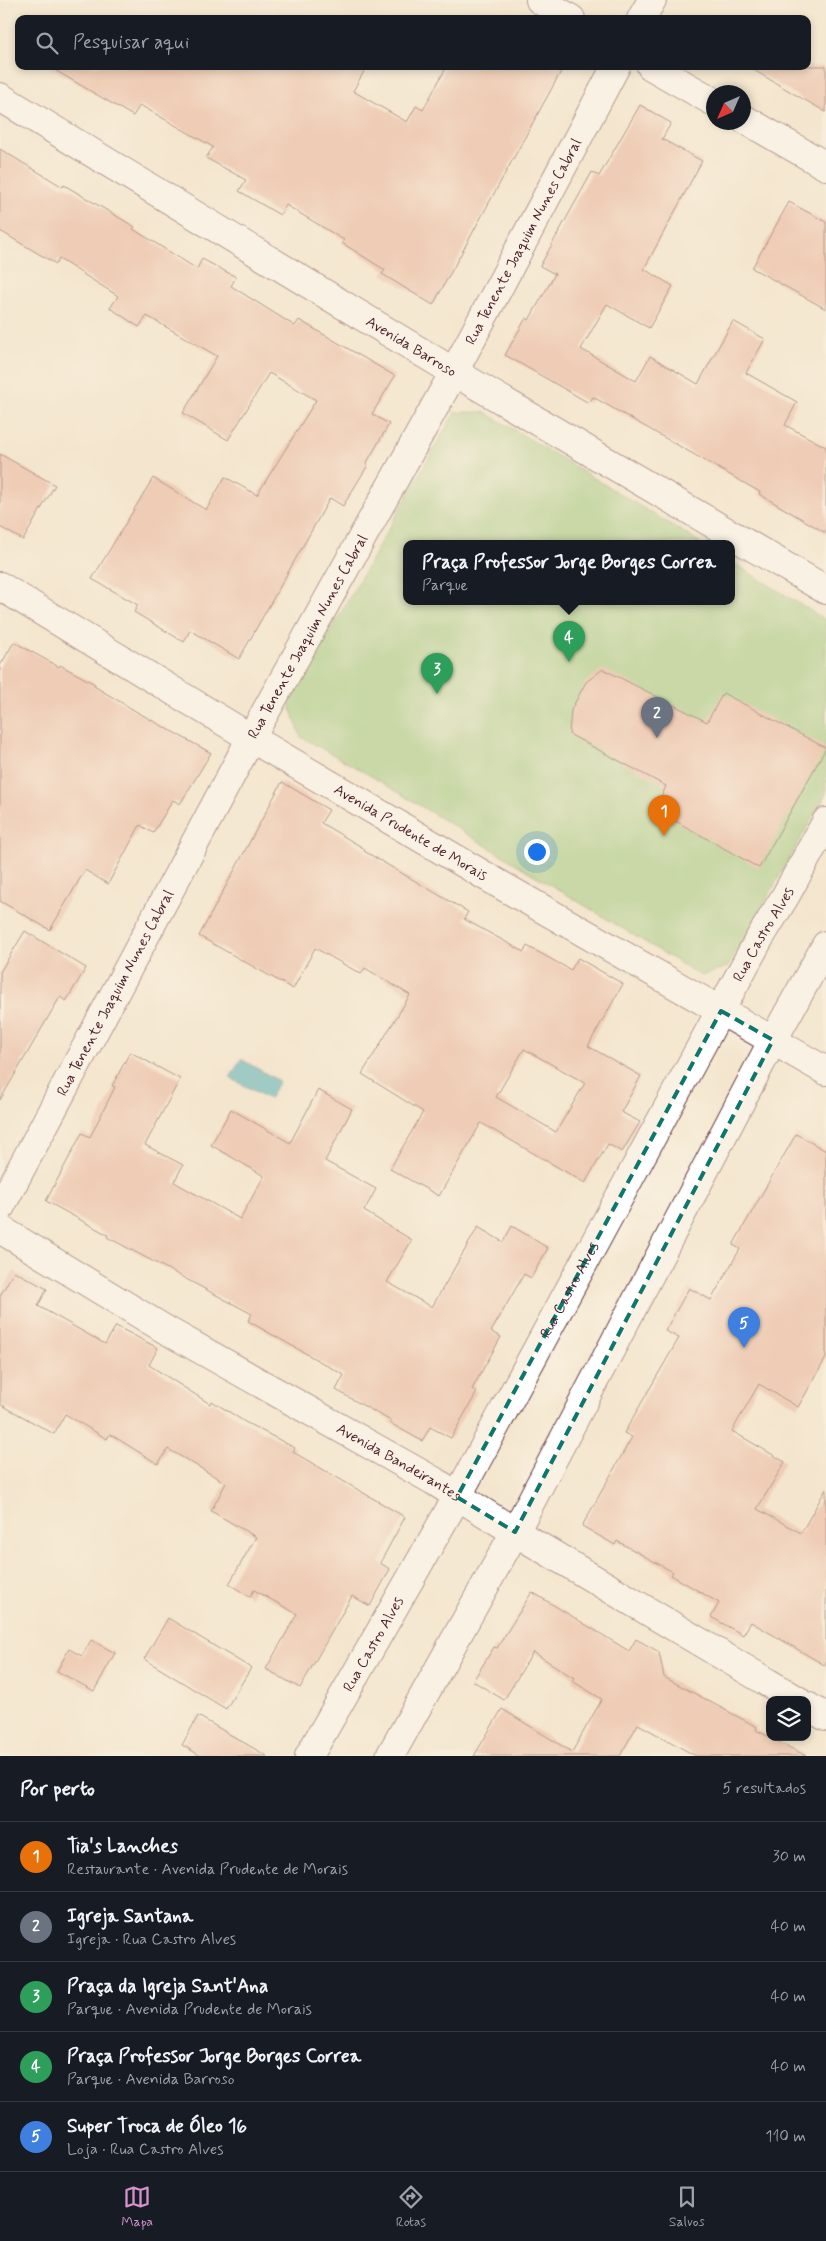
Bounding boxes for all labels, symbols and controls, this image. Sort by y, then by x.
search box [15,15,811,70]
icon: search [33,29,61,57]
text: Pesquisar aqui [73,30,189,55]
north arrow [706,85,751,130]
street label: Rua Tenente Joaquim Nunes Cabral [461,135,587,349]
street label: Avenida Barroso [362,312,460,382]
street label: Rua Tenente Joaquim Nunes Cabral [244,531,373,743]
popup [403,540,735,605]
text: Praça Professor Jorge Borges Correa [422,550,716,575]
text: Parque [422,575,468,596]
pin: 4 [553,621,585,662]
pin: 3 [421,653,453,694]
pin: 2 [641,697,673,738]
street label: Avenida Prudente de Morais [330,780,491,886]
pin: 1 [648,795,680,836]
your location [524,839,550,865]
street label: Rua Castro Alves [729,884,799,986]
street label: Rua Tenente Joaquim Nunes Cabral [53,886,179,1100]
street label: Rua Castro Alves [536,1239,604,1342]
pin: 5 [728,1307,760,1348]
street label: Avenida Bandeirantes [333,1419,465,1507]
street label: Rua Castro Alves [339,1593,409,1696]
map controls [766,1696,811,1741]
button: layers [766,1696,811,1741]
text: Por perto [20,1775,95,1803]
text: 5 resultados [722,1778,806,1799]
text: Tia's Lanches [67,1834,178,1859]
text: 1 [32,1846,40,1867]
text: 30 m [773,1846,806,1867]
text: Restaurante · Avenida Prudente de Morais [67,1859,348,1880]
text: Igreja Santana [67,1904,193,1929]
text: 2 [32,1916,40,1937]
text: 40 m [770,1916,806,1937]
text: Igreja · Rua Castro Alves [67,1929,236,1950]
text: Praça da Igreja Sant'Ana [67,1974,268,1999]
text: 3 [32,1986,40,2007]
text: 40 m [770,1986,806,2007]
text: Parque · Avenida Prudente de Morais [67,1999,312,2020]
text: Praça Professor Jorge Borges Correa [67,2044,361,2069]
text: 4 [31,2056,41,2077]
text: 40 m [770,2056,806,2077]
text: Parque · Avenida Barroso [67,2069,235,2090]
text: Super Troca de Óleo 16 [67,2114,247,2139]
text: 5 [31,2126,41,2147]
text: 110 m [765,2126,806,2147]
text: Loja · Rua Castro Alves [67,2139,224,2160]
tab: Mapa [121,2183,153,2231]
tab: Rotas [396,2183,426,2231]
tab: Salvos [669,2183,705,2231]

